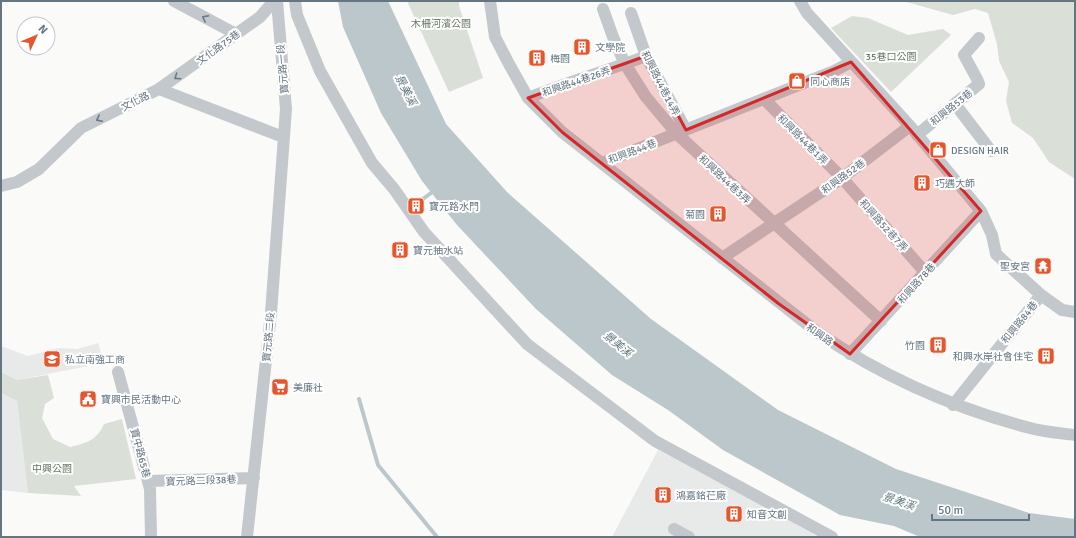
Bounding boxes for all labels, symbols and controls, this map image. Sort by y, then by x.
one-way arrow [202,15,209,22]
north arrow [16,16,56,56]
park label: 木柵河濱公園 [411,18,471,30]
text: N [35,22,50,37]
street label: 文化路75巷 [195,28,243,68]
building icon: 文學院 [572,37,592,57]
place label: 文學院 [595,42,625,54]
street label: 寶元路一段 [275,43,291,94]
building icon: 梅園 [527,48,547,68]
street label: 和興路44巷14弄 [639,49,682,118]
park label: 35巷口公園 [866,51,916,63]
place label: 梅園 [550,53,570,65]
street label: 和興路44巷26弄 [541,65,612,99]
shop icon: 同心商店 [787,71,807,91]
one-way arrow [174,72,181,80]
water label: 景美溪 [392,73,420,110]
place label: 同心商店 [810,76,850,88]
street label: 和興路53巷 [928,87,975,128]
street label: 文化路 [119,90,152,114]
street label: 和興路44巷1弄 [775,112,830,167]
one-way arrow [96,114,103,122]
street label: 和興路44巷 [606,137,658,167]
shop icon: DESIGN HAIR [928,140,948,160]
place label: DESIGN HAIR [951,145,1009,157]
street label: 和興路44巷3弄 [696,153,753,207]
street label: 和興路52巷 [820,157,868,197]
building icon: 巧遇大師 [912,173,932,193]
place label: 巧遇大師 [935,178,975,190]
building icon: 寶元路水門 [406,196,426,216]
street label: 和興路52巷7弄 [857,197,910,254]
place label: 寶元路水門 [429,201,479,213]
building icon: 菊園 [708,204,728,224]
place label: 菊園 [685,209,705,221]
building icon: 寶元抽水站 [390,240,410,260]
place label: 寶元抽水站 [413,245,463,257]
temple icon: 聖安宮 [1033,256,1053,276]
street label: 和興路78巷 [895,261,938,307]
place label: 聖安宮 [1000,261,1030,273]
street label: 和興路84巷 [999,299,1040,346]
street label: 寶元路二段 [261,312,277,363]
street label: 和興路 [804,321,835,348]
water label: 景美溪 [601,329,636,361]
building icon: 竹園 [928,335,948,355]
place label: 竹園 [905,340,925,352]
building icon: 和興水岸社會住宅 [1036,346,1056,366]
school or university icon: 私立南強工商 [42,349,62,369]
place label: 和興水岸社會住宅 [953,351,1033,363]
place label: 私立南強工商 [65,354,125,366]
supermarket icon: 美廉社 [270,377,290,397]
place label: 美廉社 [293,382,323,394]
public building icon: 寶興市民活動中心 [78,389,98,409]
place label: 寶興市民活動中心 [101,394,181,406]
street label: 寶中路65巷 [128,427,152,479]
park label: 中興公園 [32,463,72,475]
street label: 寶元路二段38巷 [165,474,237,488]
building icon: 鴻嘉銘芢廠 [653,485,673,505]
place label: 鴻嘉銘芢廠 [676,490,726,502]
water label: 景美溪 [881,490,918,514]
scale bar [932,496,1029,522]
text: 50 m [938,503,963,518]
building icon: 知音文創 [724,504,744,524]
place label: 知音文創 [747,509,787,521]

